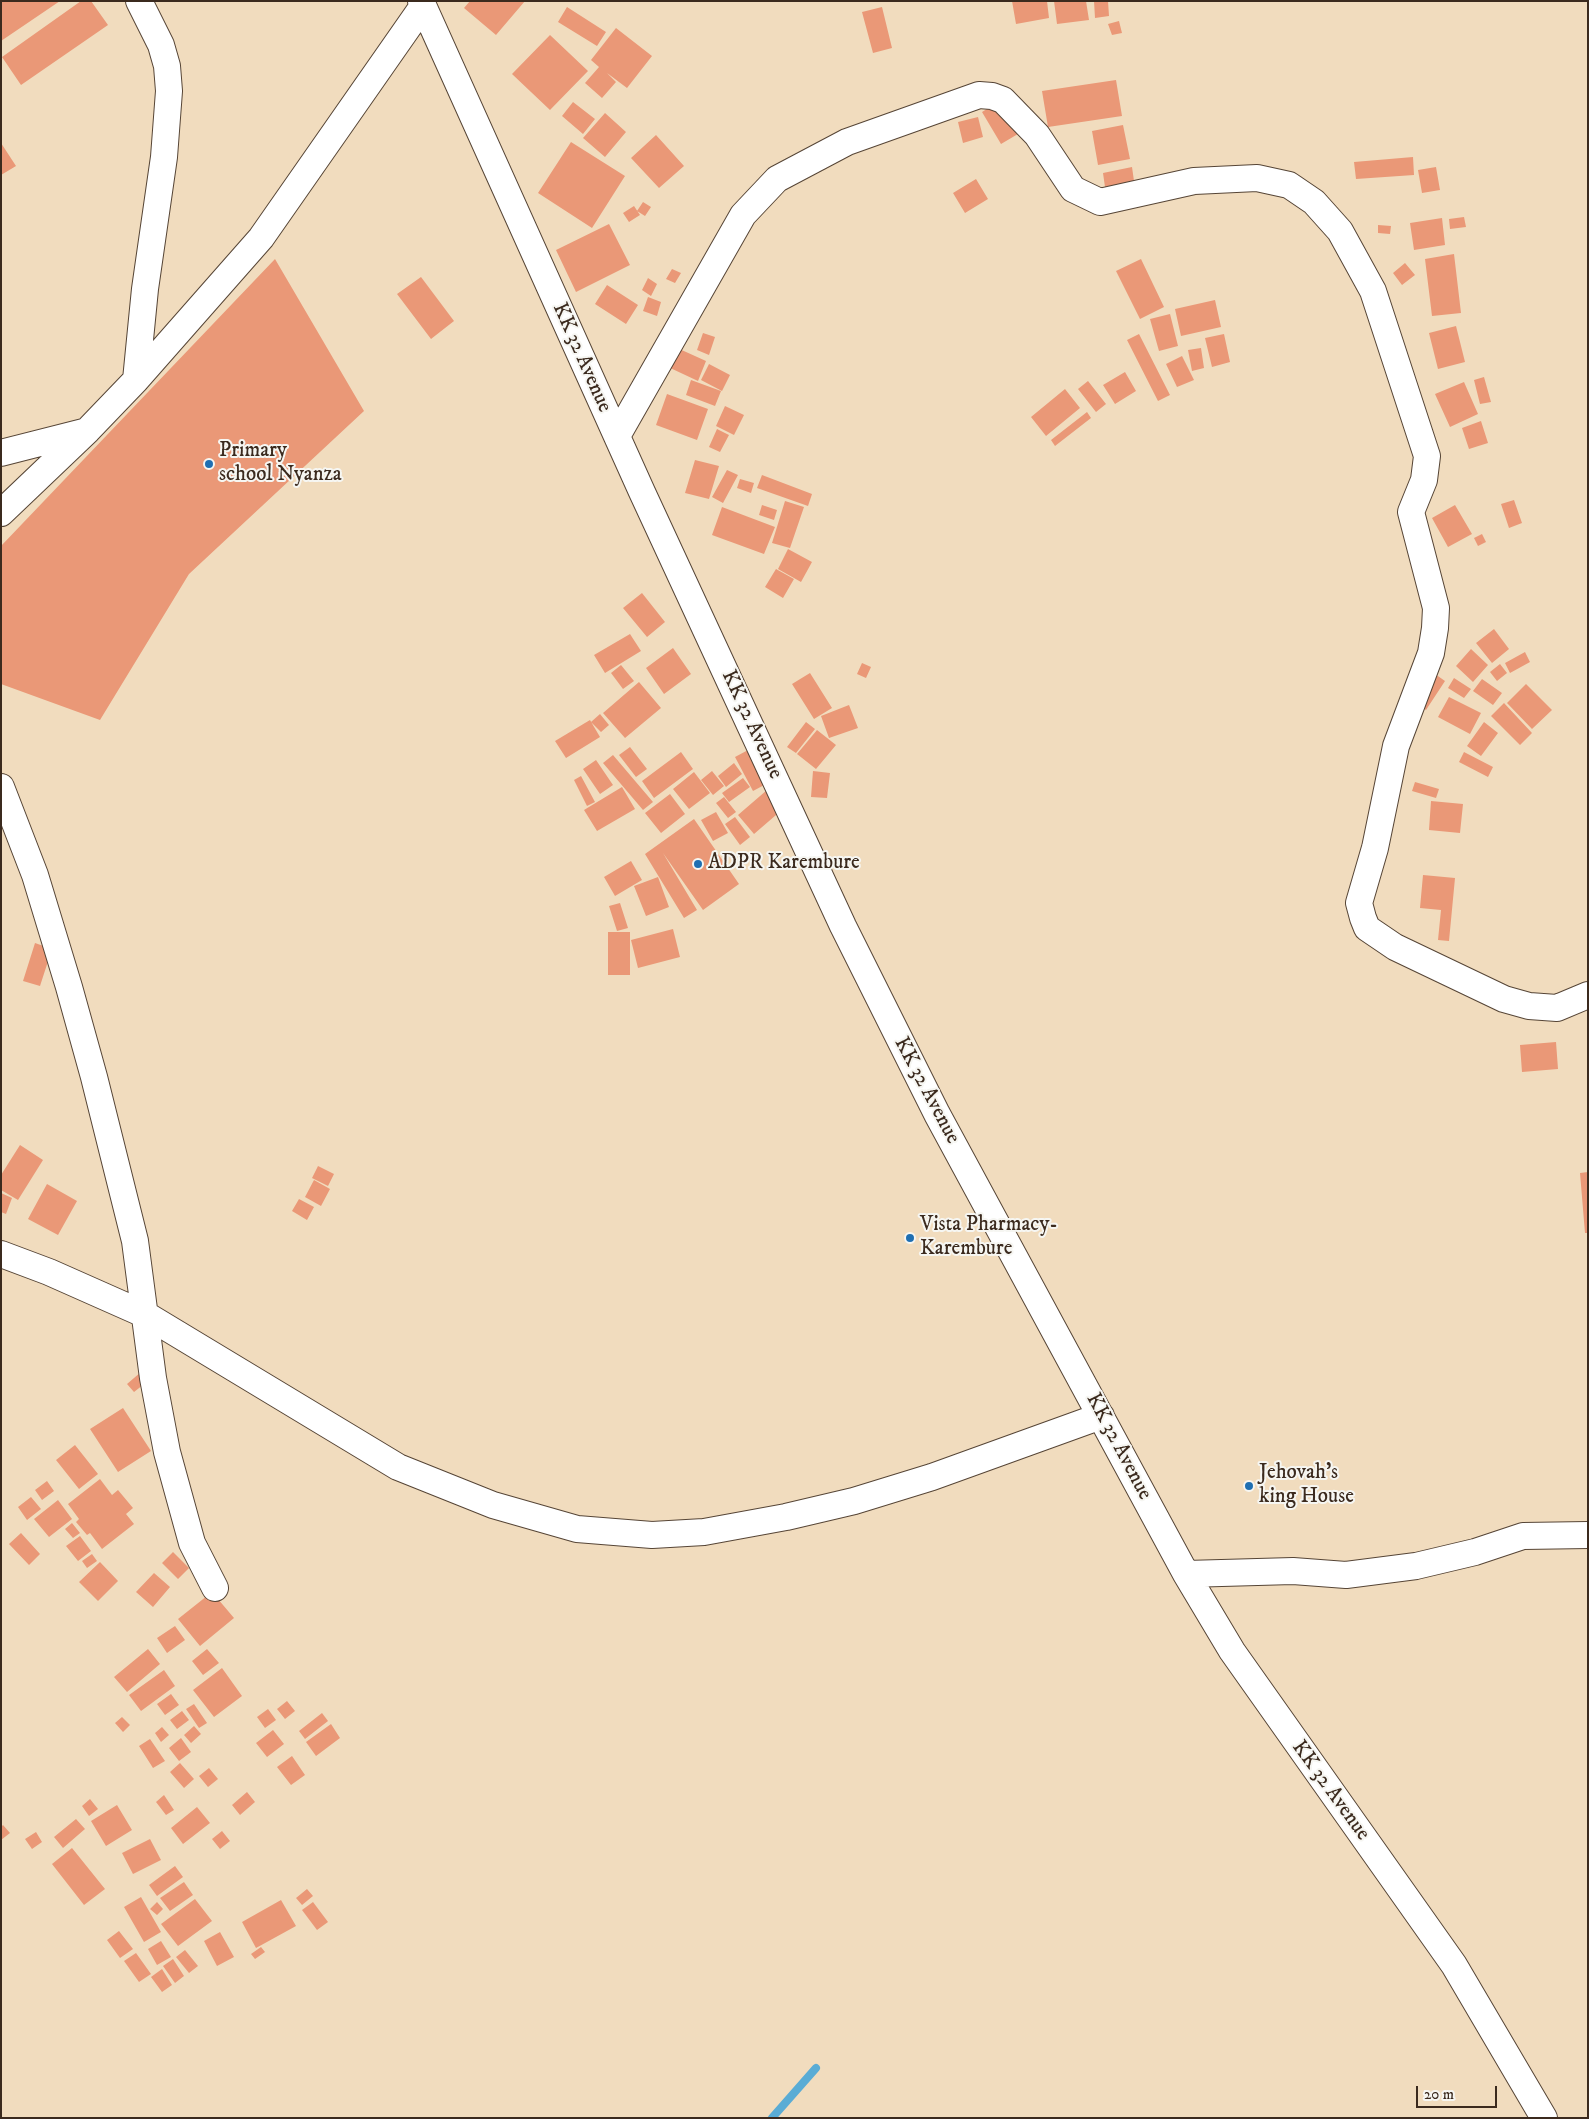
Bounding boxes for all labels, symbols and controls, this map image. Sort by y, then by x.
street label: KK 32 Avenue [546,299,616,417]
place label: Primary school Nyanza [219,439,342,489]
marker: Primary school Nyanza [203,458,215,470]
street label: KK 32 Avenue [715,667,787,783]
place label: ADPR Karembure [708,851,860,877]
marker: ADPR Karembure [692,858,704,870]
street label: KK 32 Avenue [887,1033,965,1149]
place label: Vista Pharmacy- Karembure [920,1213,1058,1263]
marker: Vista Pharmacy- Karembure [904,1232,916,1244]
street label: KK 32 Avenue [1079,1389,1157,1505]
place label: Jehovah's king House [1259,1461,1354,1511]
marker: Jehovah's king House [1243,1480,1255,1492]
street label: KK 32 Avenue [1285,1736,1375,1846]
scale bar [1419,2076,1500,2108]
text: 20 m [1424,2085,1454,2104]

